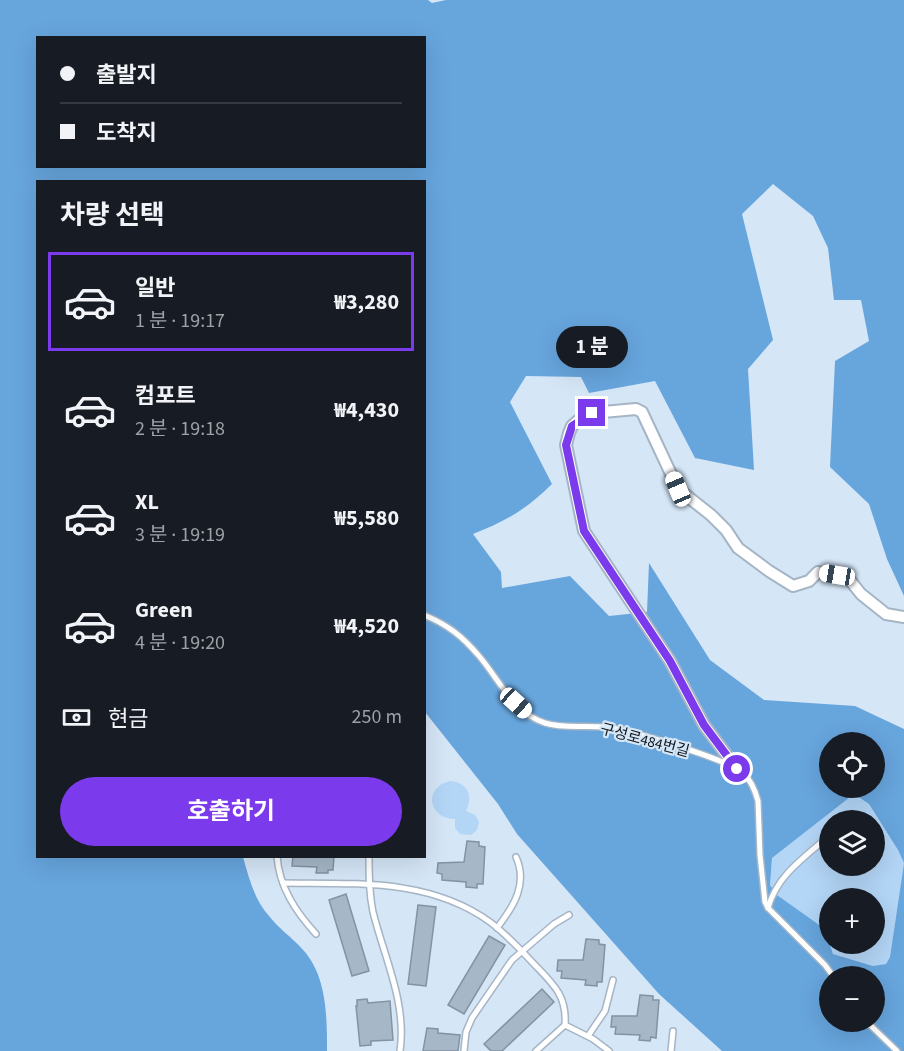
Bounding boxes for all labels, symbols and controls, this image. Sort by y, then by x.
text: 출발지 [96,59,157,91]
text: 도착지 [96,117,157,149]
text: 차량 선택 [60,196,165,235]
text: 일반 [135,272,175,304]
icon: car [63,275,117,329]
text: ₩3,280 [334,286,399,318]
text: 1 분 · 19:17 [135,307,225,335]
callout: 1 분 [556,326,628,368]
text: 1 분 [576,333,608,361]
text: 컴포트 [135,380,196,412]
icon: car [63,383,117,437]
text: ₩4,430 [334,394,399,426]
route end [578,399,605,426]
text: 2 분 · 19:18 [135,415,225,443]
car [663,469,693,509]
text: XL [135,486,159,518]
icon: car [63,491,117,545]
text: ₩5,580 [334,502,399,534]
text: 3 분 · 19:19 [135,521,225,549]
car [818,563,856,587]
text: Green [135,594,193,626]
icon: car [63,599,117,653]
text: ₩4,520 [334,610,399,642]
text: 4 분 · 19:20 [135,629,225,657]
car [497,684,535,722]
icon: cash [60,701,93,734]
text: 현금 [108,703,148,735]
text: 250 m [352,703,402,731]
street label: 구성로484번길 [598,719,692,762]
map controls [819,732,885,1032]
button: locate [819,732,885,798]
route start [723,755,750,782]
button: 호출하기 [60,777,402,846]
button: layers [819,810,885,876]
button: + [819,888,885,954]
button: − [819,966,885,1032]

